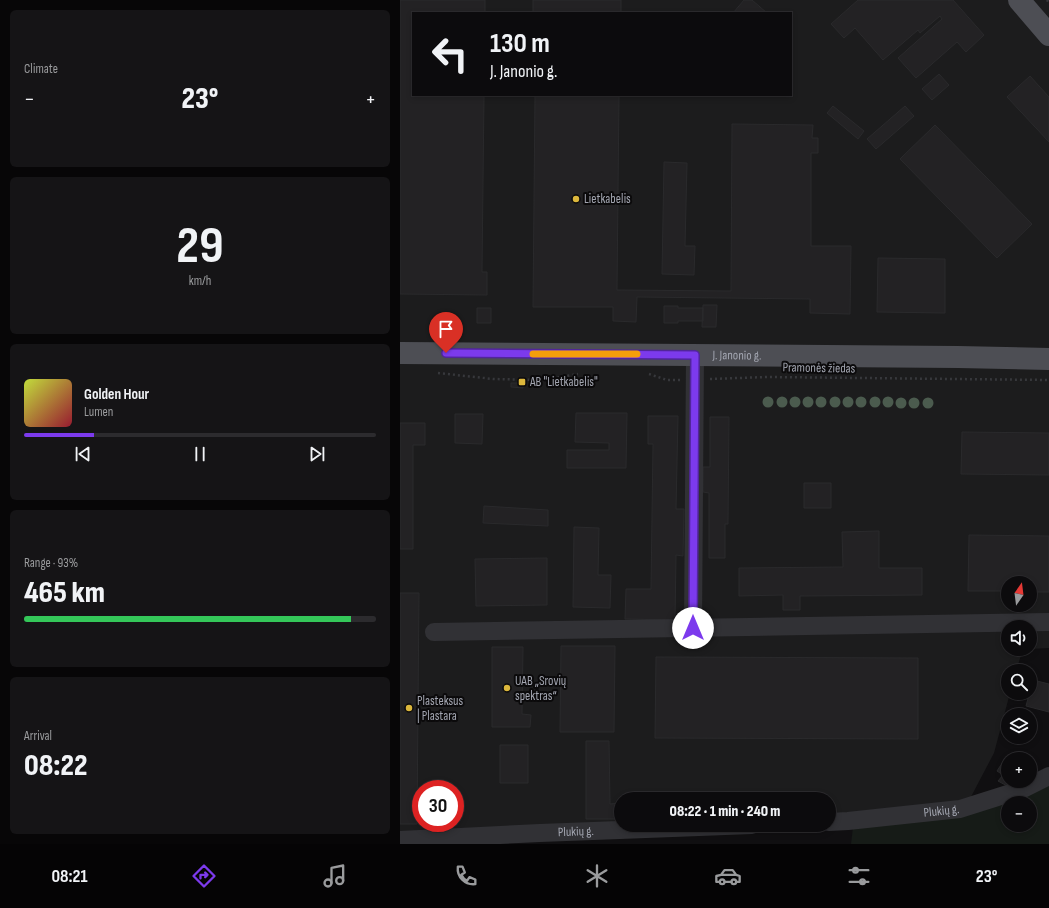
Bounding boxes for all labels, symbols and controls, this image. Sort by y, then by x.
text: 130 m [490,27,550,60]
icon: left [424,28,476,80]
text: Climate [24,61,58,77]
text: J. Janonio g. [490,61,557,82]
text: 23° [182,81,218,117]
text: − [24,86,35,113]
text: + [365,86,376,113]
place label: Lietkabelis [584,191,631,207]
marker: Lietkabelis [571,194,581,204]
text: 29 [176,215,224,278]
text: km/h [189,273,211,289]
pin [429,312,463,353]
icon: arrive [435,318,457,340]
street label: J. Janonio g. [712,347,761,364]
street label: Pramonės žiedas [783,359,856,377]
place label: AB "Lietkabelis" [529,374,598,390]
marker: AB "Lietkabelis" [517,377,527,387]
text: Golden Hour [84,385,149,404]
text: Lumen [84,404,113,420]
icon: previous [72,443,94,465]
icon: pause [189,443,211,465]
icon: next [306,443,328,465]
text: Range · 93% [24,555,78,571]
text: 465 km [24,575,105,611]
north arrow [1001,576,1037,612]
map controls [1001,576,1037,832]
position arrow [672,607,714,649]
button: sound [1001,620,1037,656]
button: search [1001,664,1037,700]
place label: UAB „Srovių spektras“ [515,673,566,704]
marker: UAB „Srovių spektras“ [502,683,512,693]
place label: Plasteksus | Plastara [417,693,464,724]
marker: Plasteksus | Plastara [404,703,414,713]
button: layers [1001,708,1037,744]
text: Arrival [24,728,52,744]
text: 08:22 [24,748,87,784]
button: + [1001,752,1037,788]
speed limit sign: 30 [412,780,464,832]
button: − [1001,796,1037,832]
street label: Plukių g. [923,801,960,821]
text: 08:22 · 1 min · 240 m [670,802,780,821]
street label: Plukių g. [558,823,594,840]
icon: directions [190,862,218,890]
icon: music [321,862,349,890]
icon: phone [452,862,480,890]
icon: climate [583,862,611,890]
icon: car [714,862,742,890]
icon: filters [845,862,873,890]
text: 08:21 [51,866,88,887]
text: 23° [976,866,997,887]

